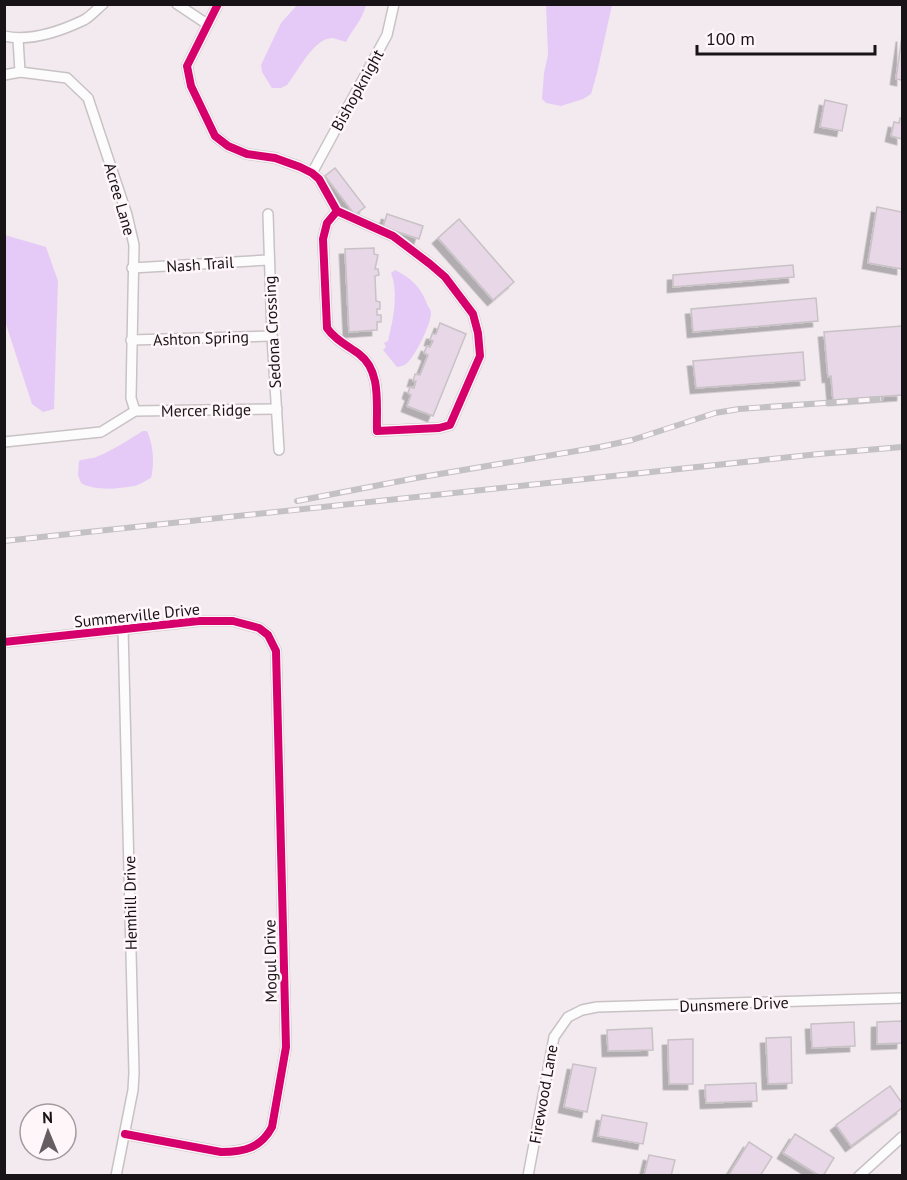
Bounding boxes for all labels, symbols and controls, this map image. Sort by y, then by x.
scale bar [697,18,876,56]
text: 100 m [706,27,755,50]
street label: Bishopknight [326,45,388,134]
street label: Acree Lane [100,160,140,238]
street label: Nash Trail [166,252,235,276]
street label: Sedona Crossing [259,275,285,389]
street label: Ashton Spring [153,326,249,350]
street label: Mercer Ridge [161,399,251,421]
street label: Summerville Drive [73,598,201,632]
street label: Hemhill Drive [119,856,141,950]
street label: Mogul Drive [259,919,281,1003]
street label: Dunsmere Drive [679,992,789,1016]
street label: Firewood Lane [524,1043,562,1145]
north arrow [18,1102,78,1162]
text: N [42,1107,53,1127]

